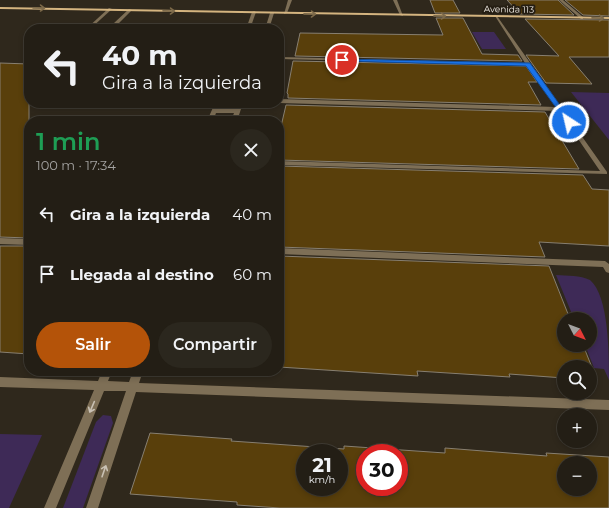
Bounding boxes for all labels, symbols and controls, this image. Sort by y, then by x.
street label: Avenida 113 [484,3,534,15]
one-way arrow [32,4,45,12]
one-way arrow [162,7,175,15]
one-way arrow [303,10,316,18]
one-way arrow [433,12,446,20]
one-way arrow [591,14,604,22]
text: 40 m [102,38,178,72]
icon: left [36,40,88,92]
pin [325,43,359,77]
icon: arrive [331,49,353,71]
text: Gira a la izquierda [102,72,262,94]
position arrow [548,101,590,143]
text: 1 min [36,127,100,156]
button: close [230,129,272,171]
text: 100 m · 17:34 [36,157,116,173]
icon: left [36,203,58,225]
text: Gira a la izquierda [70,205,210,224]
text: 40 m [232,205,272,224]
icon: arrive [36,263,58,285]
text: Llegada al destino [70,265,214,284]
text: 60 m [233,265,272,284]
north arrow [557,312,597,352]
map controls [557,312,597,496]
button: Salir [36,322,150,368]
button: Compartir [158,322,272,368]
button: search [557,360,597,400]
one-way arrow [88,401,96,413]
button: + [557,408,597,448]
speed limit sign: 30 [356,444,408,496]
text: 21 [312,453,332,477]
button: − [557,456,597,496]
one-way arrow [101,465,109,477]
text: km/h [309,473,335,486]

